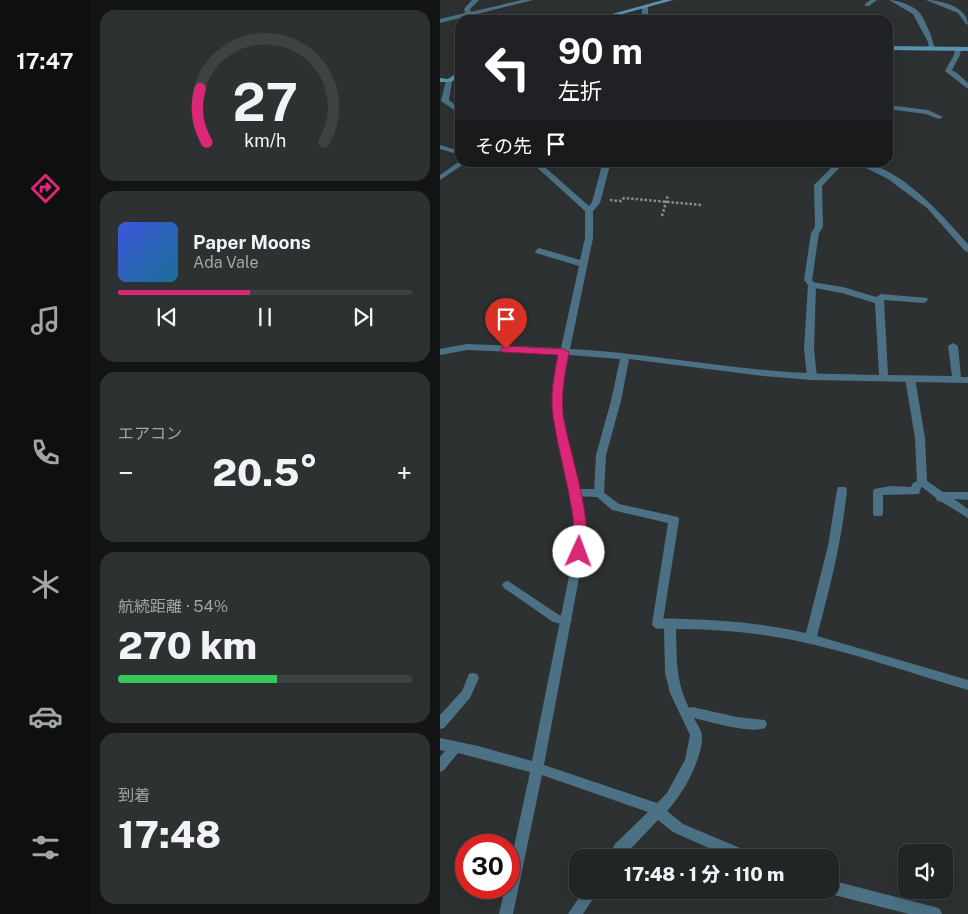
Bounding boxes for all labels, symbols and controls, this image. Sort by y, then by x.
text: 90 m [558,31,643,72]
icon: left [475,35,540,100]
text: 17:47 [16,48,74,74]
text: 27 [232,72,298,133]
text: 左折 [558,78,602,104]
text: km/h [244,130,286,151]
icon: arrive [542,130,570,158]
text: その先 [475,135,532,157]
icon: directions [28,171,63,206]
text: Paper Moons [193,231,311,253]
text: Ada Vale [193,253,258,272]
pin [485,298,527,349]
icon: music [28,303,63,338]
icon: previous [153,303,181,331]
icon: pause [251,303,279,331]
icon: next [349,303,377,331]
icon: arrive [492,305,520,333]
text: エアコン [118,424,182,443]
icon: phone [28,435,63,470]
text: 20.5° [212,450,318,495]
text: − [118,456,134,489]
text: + [396,456,412,489]
position arrow [552,525,604,577]
icon: climate [28,567,63,602]
text: 航続距離 · 54% [118,597,228,616]
text: 270 km [118,623,257,668]
icon: car [28,699,63,734]
text: 到着 [118,786,150,805]
text: 17:48 [118,812,221,857]
icon: filters [28,830,63,865]
speed limit sign: 30 [455,834,520,899]
map controls [898,844,953,899]
button: sound [898,844,953,899]
text: 17:48 · 1 分 · 110 m [624,863,784,885]

